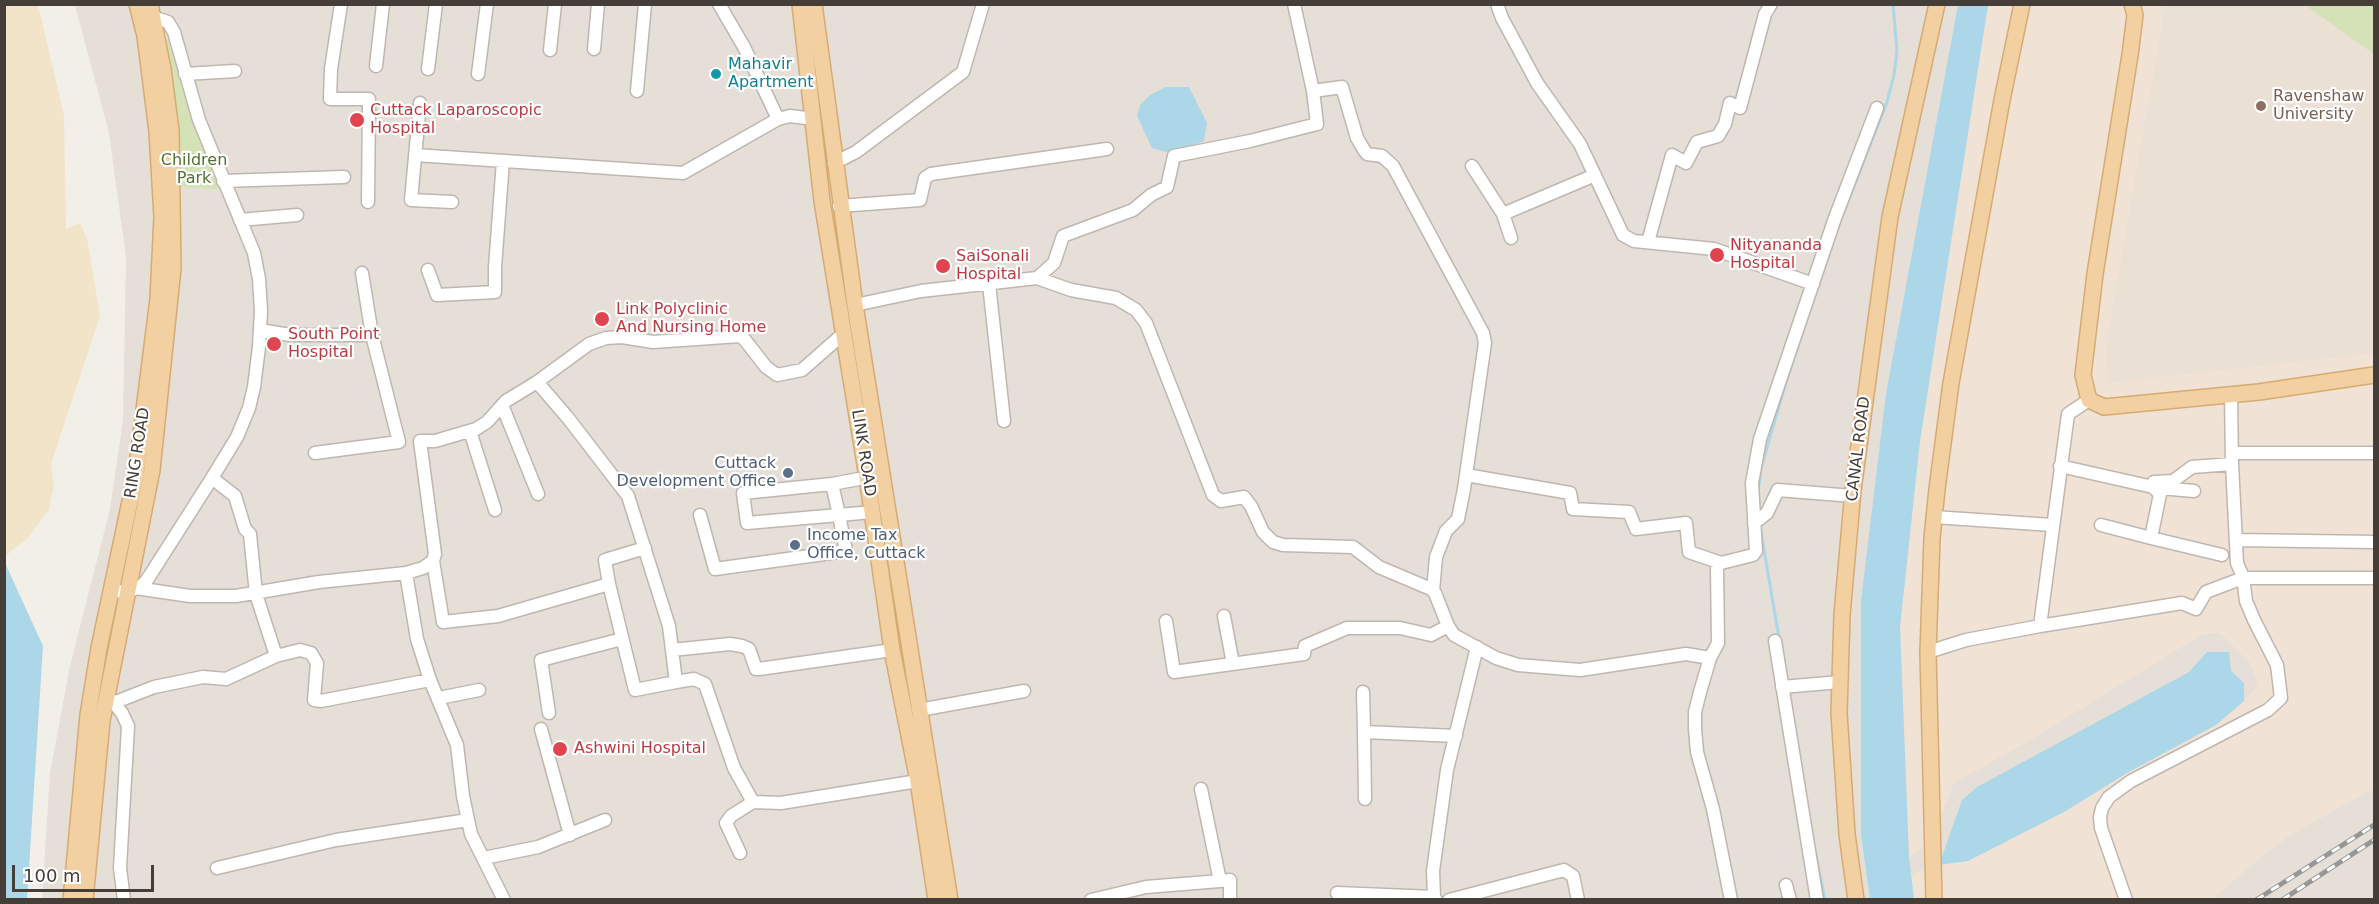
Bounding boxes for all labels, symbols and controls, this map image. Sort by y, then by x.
place label: Mahavir Apartment [728,55,814,93]
marker: Mahavir Apartment [709,67,723,81]
place label: Ravenshaw University [2273,87,2364,125]
marker: Ravenshaw University [2254,99,2268,113]
place label: Cuttack Laparoscopic Hospital [370,101,542,139]
marker: Cuttack Laparoscopic Hospital [348,111,366,129]
park label: Children Park [161,151,227,189]
place label: Nityananda Hospital [1730,236,1822,274]
marker: Nityananda Hospital [1708,246,1726,264]
place label: SaiSonali Hospital [956,247,1029,285]
marker: SaiSonali Hospital [934,257,952,275]
place label: Link Polyclinic And Nursing Home [616,300,766,338]
marker: Link Polyclinic And Nursing Home [593,310,611,328]
place label: South Point Hospital [288,325,379,363]
marker: South Point Hospital [265,335,283,353]
street label: CANAL ROAD [1843,395,1875,503]
street label: RING ROAD [121,406,155,500]
street label: LINK ROAD [847,408,879,498]
place label: Cuttack Development Office [617,454,776,492]
marker: Cuttack Development Office [781,466,795,480]
place label: Income Tax Office, Cuttack [807,526,926,564]
marker: Income Tax Office, Cuttack [788,538,802,552]
place label: Ashwini Hospital [574,739,706,759]
marker: Ashwini Hospital [551,740,569,758]
scale bar [15,853,158,891]
text: 100 m [23,865,81,886]

